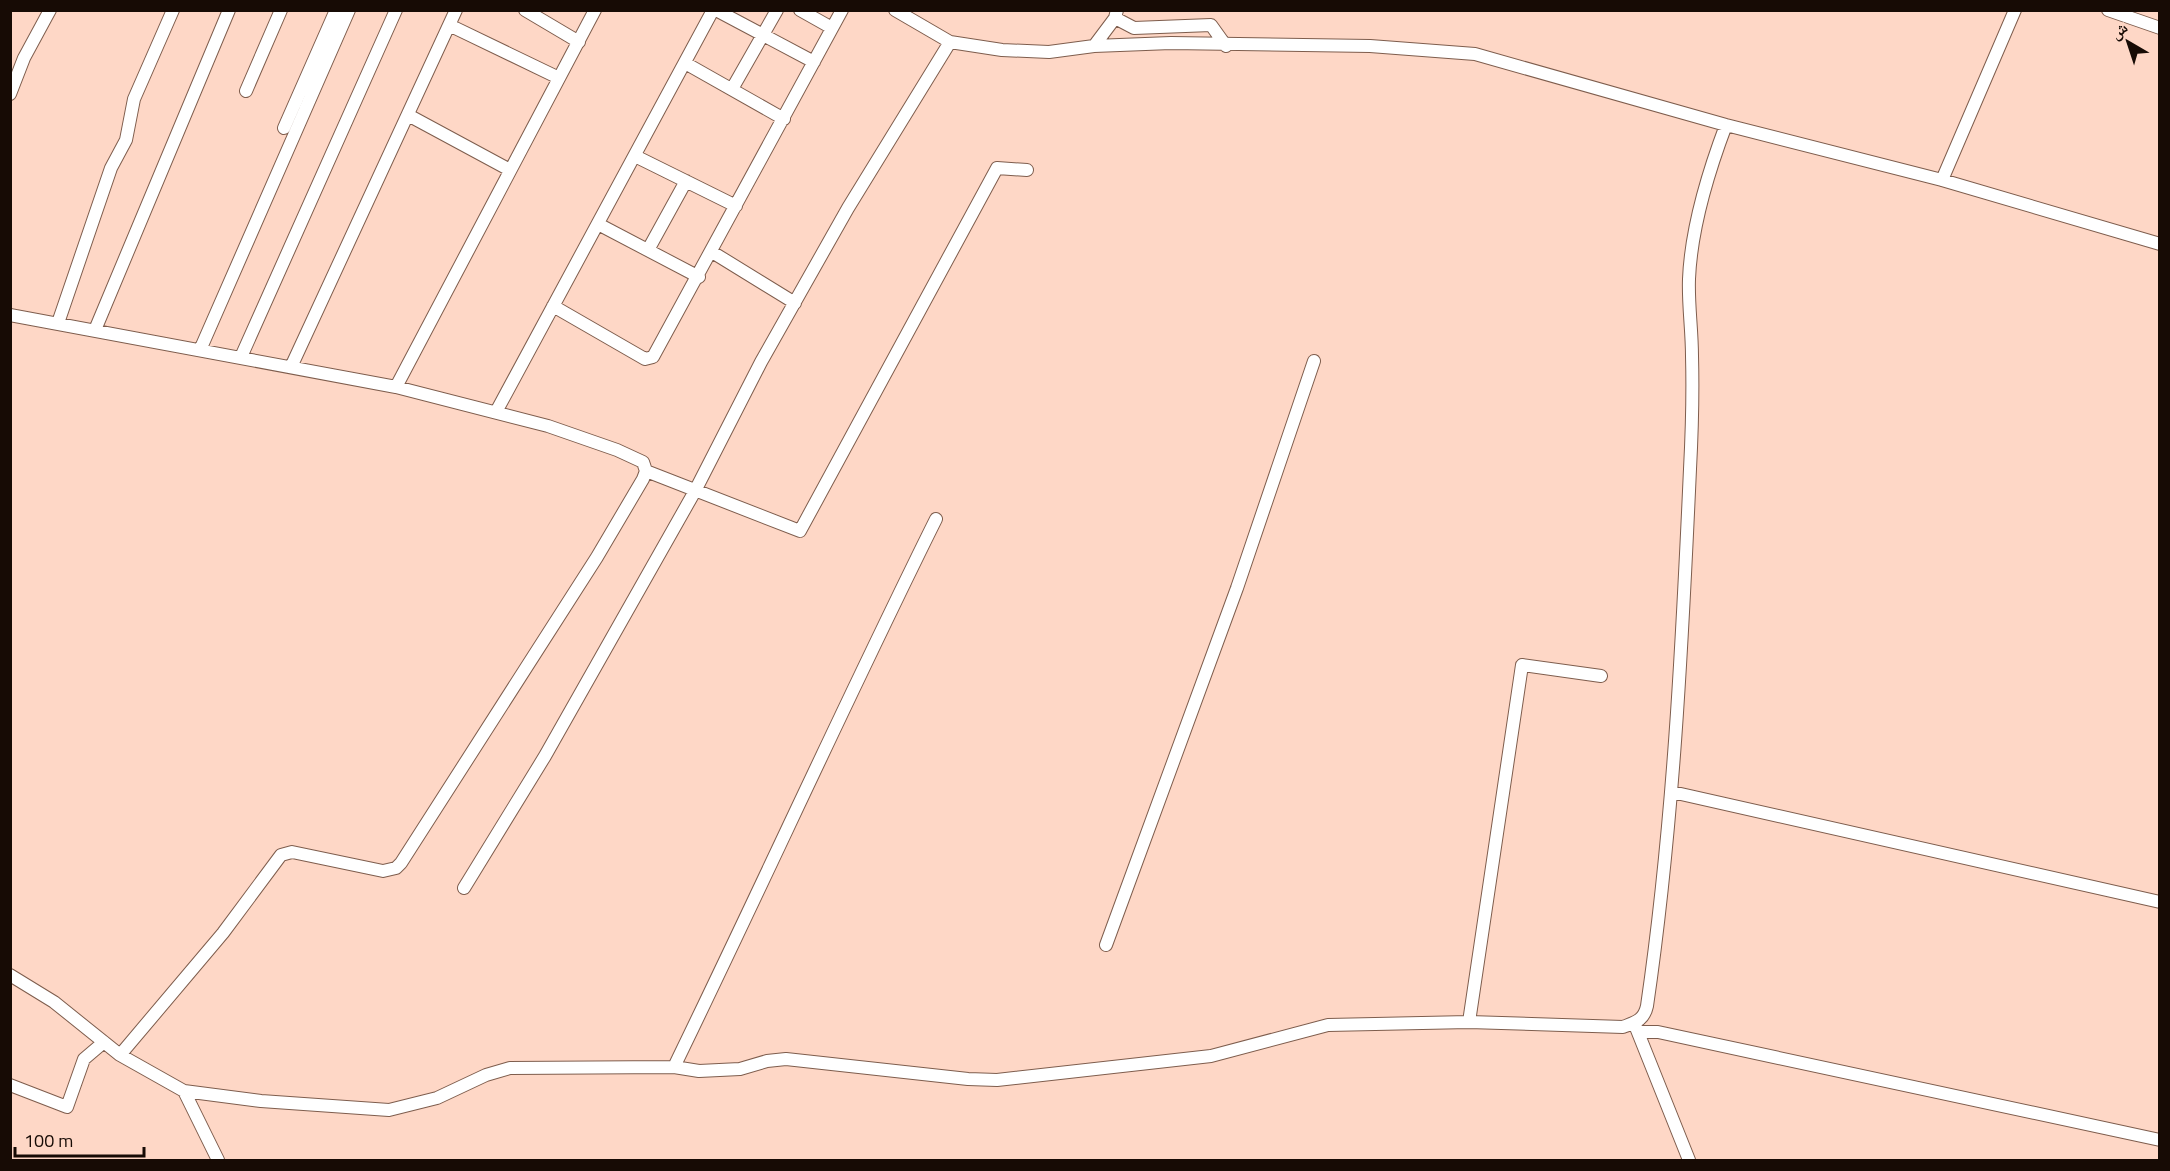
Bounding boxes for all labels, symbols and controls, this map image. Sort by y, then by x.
north arrow [2098,12,2158,72]
text: ش [2104,16,2133,45]
scale bar [15,1120,144,1158]
text: 100 m [24,1127,73,1154]

